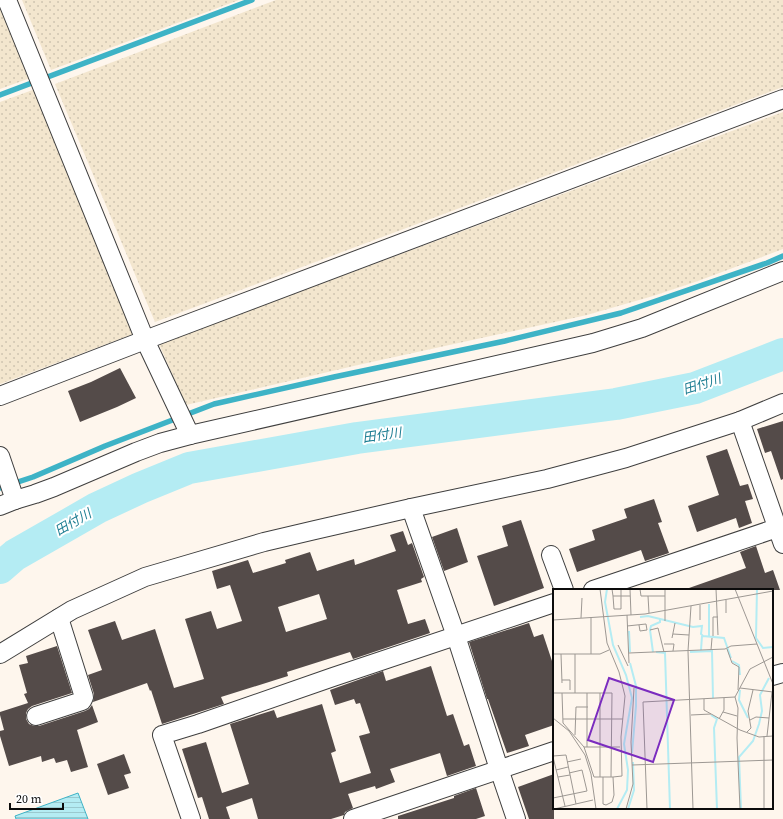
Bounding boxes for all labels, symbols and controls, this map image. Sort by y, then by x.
water label: 田付川 [681,369,725,398]
water label: 田付川 [361,424,404,446]
water label: 田付川 [52,504,96,539]
inset map [553,589,773,809]
scale bar [10,785,63,811]
text: 20 m [16,791,42,807]

